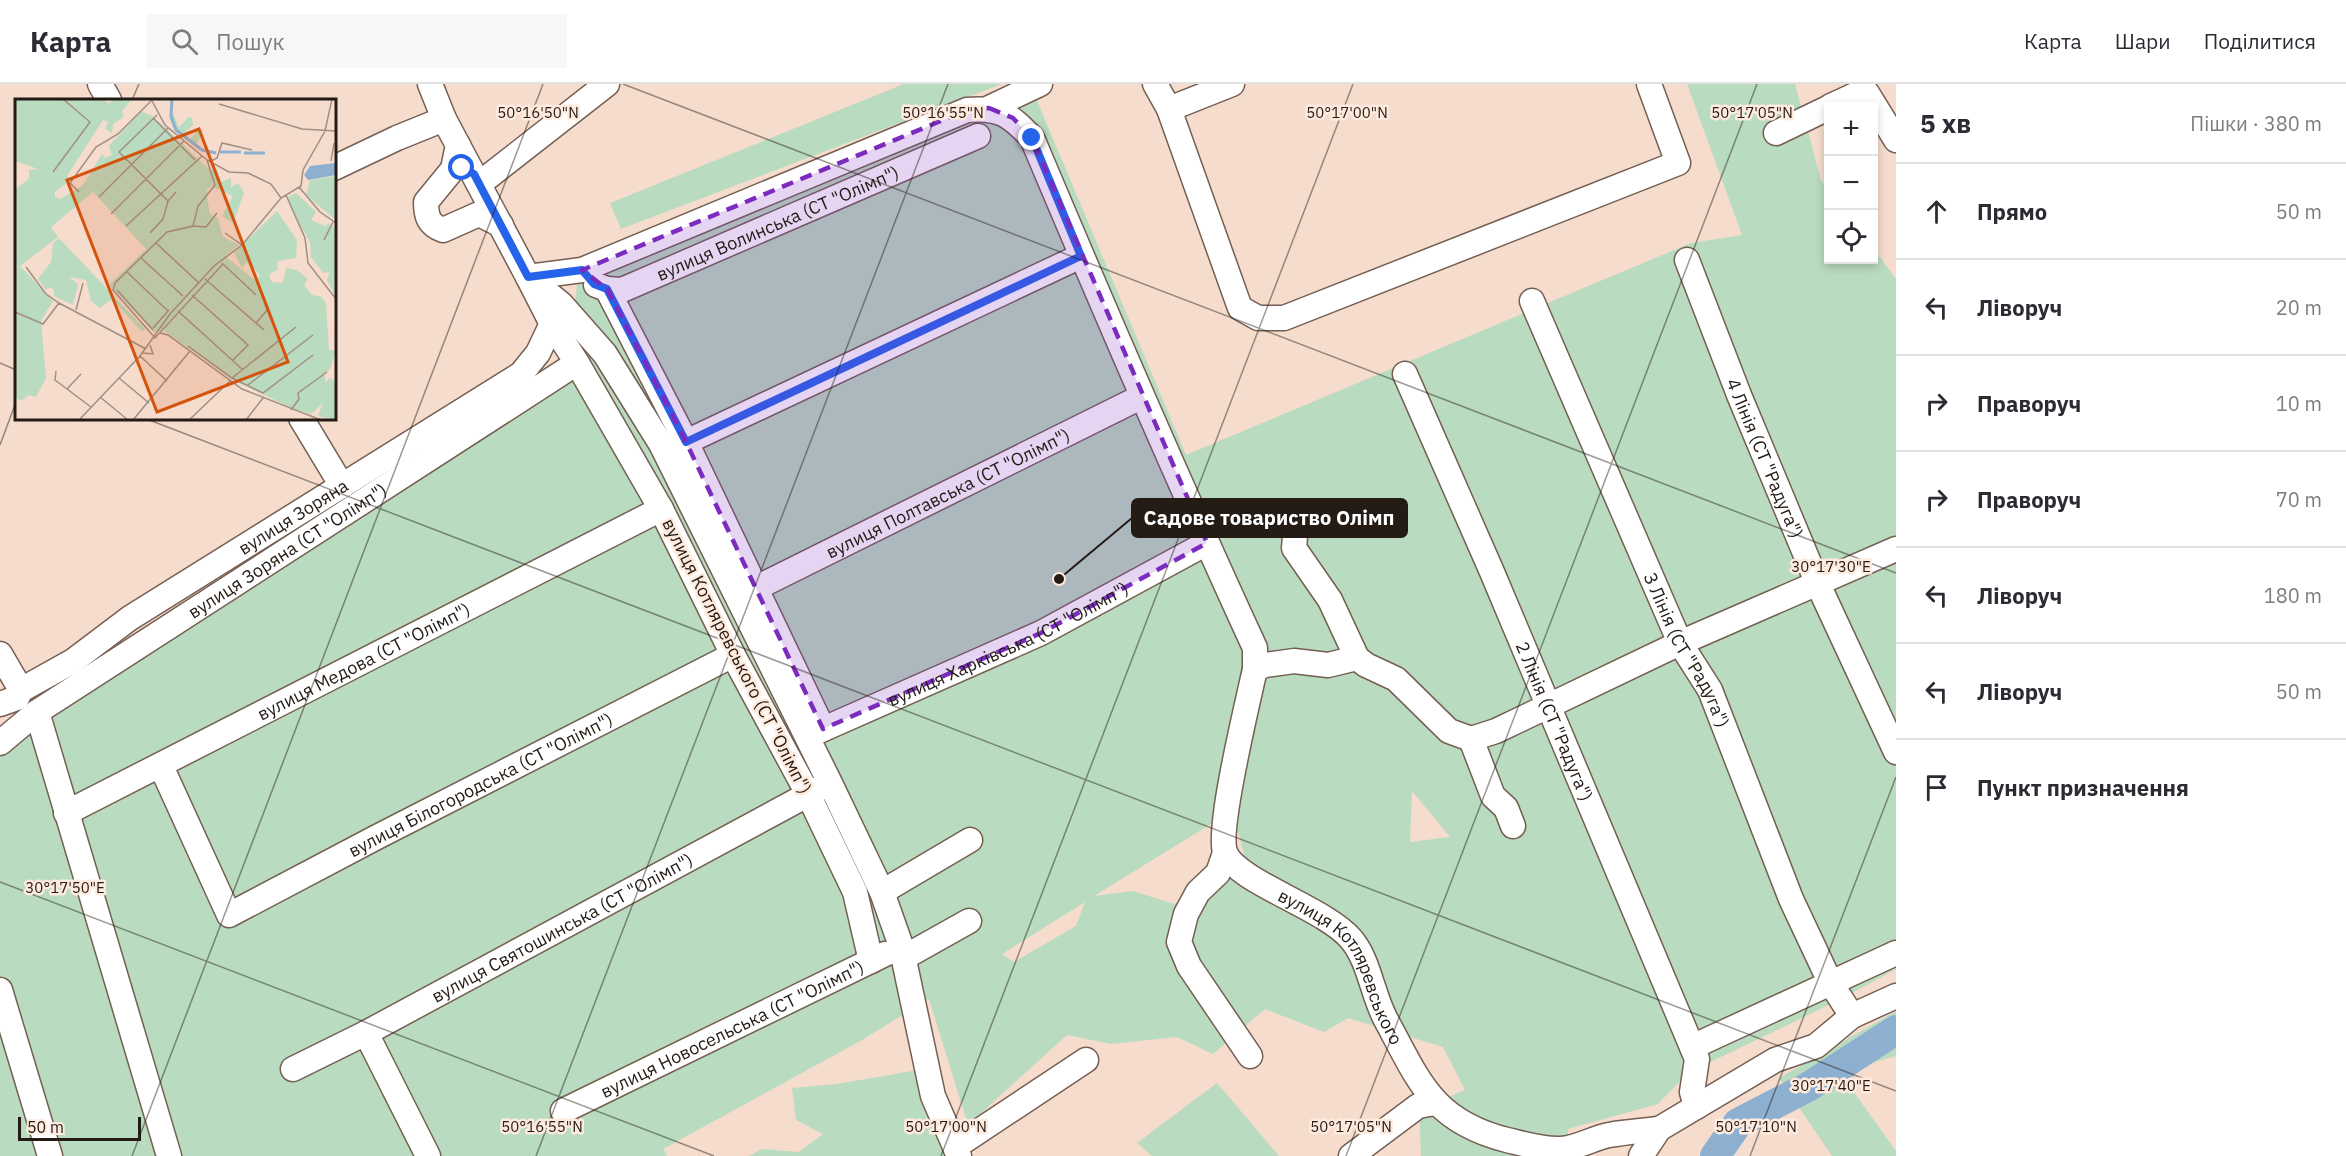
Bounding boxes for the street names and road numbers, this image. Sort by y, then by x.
street label: вулиця Волинська (СТ "Олімп") [653,160,902,285]
street label: 4 Лінія (СТ "Радуга") [1722,375,1809,541]
street label: вулиця Полтавська (СТ "Олімп") [822,423,1074,563]
street label: вулиця Зоряна [234,473,352,559]
street label: вулиця Зоряна (СТ "Олімп") [183,478,391,623]
street label: вулиця Котляревського (СТ "Олімп") [657,514,817,798]
street label: З Лінія (СТ "Радуга") [1639,569,1735,731]
street label: вулиця Харківська (СТ "Олімп") [884,576,1132,711]
street label: вулиця Медова (СТ "Олімп") [253,597,474,725]
street label: 2 Лінія (СТ "Радуга") [1511,638,1599,804]
street label: вулиця Білогородська (СТ "Олімп") [344,707,616,862]
street label: вулиця Святошинська (СТ "Олімп") [427,847,697,1007]
street label: вулиця Котляревського [1274,883,1408,1048]
street label: вулиця Новосельська (СТ "Олімп") [597,955,867,1103]

